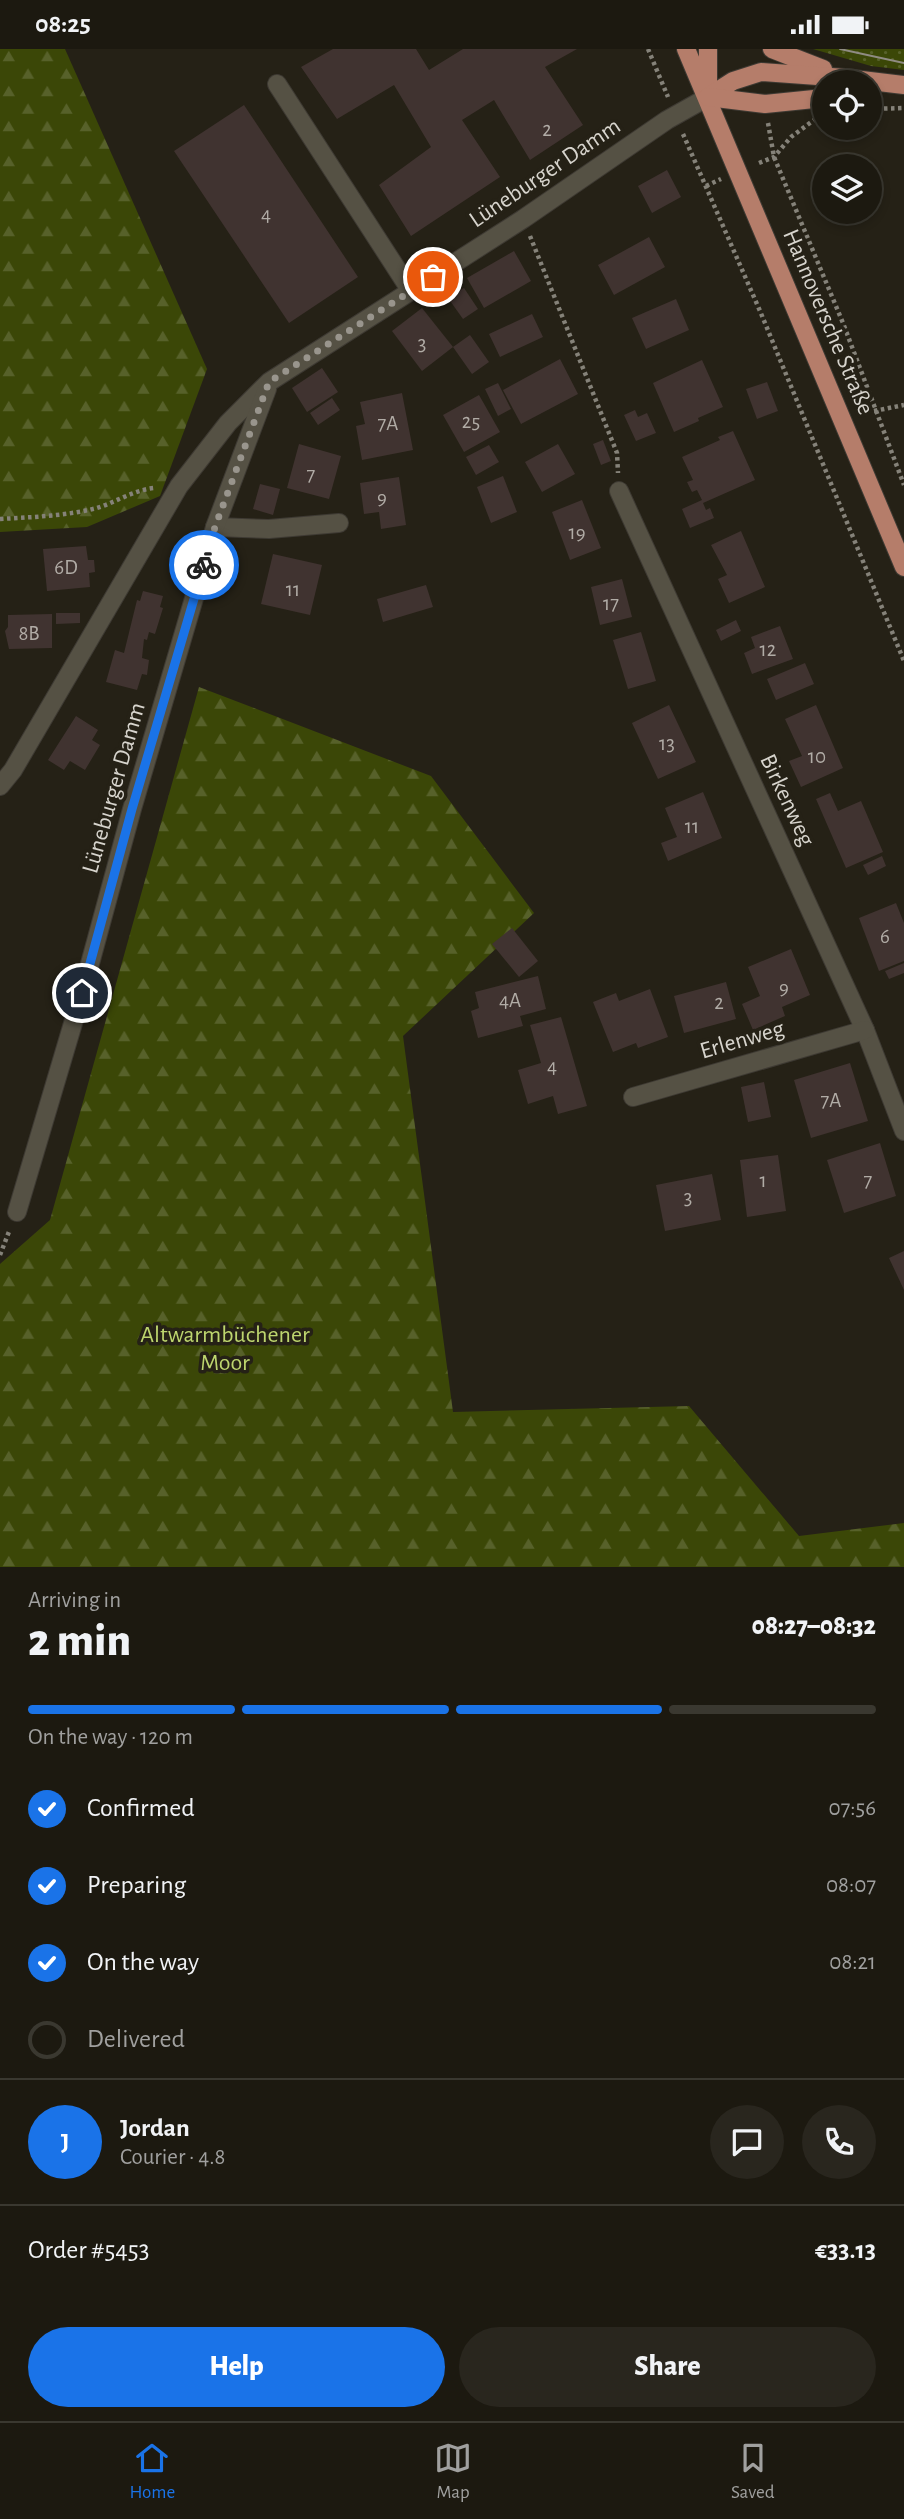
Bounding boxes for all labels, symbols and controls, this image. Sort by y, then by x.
text: 08:25 [35,11,91,37]
map controls [812,70,882,224]
button: locate [812,70,882,140]
street label: Lüneburger Damm [465,114,625,232]
house number: 2 [542,119,552,140]
button: layers [812,154,882,224]
house number: 4 [261,204,271,225]
street label: Hannoversche Straße [778,226,878,418]
pin [403,247,463,307]
icon: bag [414,258,452,296]
house number: 3 [418,333,426,354]
house number: 25 [462,411,480,432]
house number: 7A [378,413,398,434]
house number: 7 [307,464,316,485]
house number: 9 [377,487,387,508]
house number: 19 [568,522,586,543]
courier [169,530,239,600]
icon: bike [185,546,223,584]
house number: 6D [54,557,78,578]
house number: 11 [286,579,300,600]
house number: 17 [603,593,619,614]
house number: 8B [18,623,40,644]
house number: 12 [760,639,776,660]
street label: Lüneburger Damm [78,700,150,876]
house number: 13 [659,733,675,754]
house number: 10 [808,746,826,767]
street label: Birkenweg [755,750,819,850]
house number: 11 [685,816,699,837]
house number: 6 [880,926,890,947]
pin [52,963,112,1023]
icon: home [63,974,101,1012]
house number: 9 [779,977,789,998]
house number: 4A [499,990,521,1011]
house number: 2 [714,992,724,1013]
street label: Erlenweg [697,1016,787,1063]
house number: 4 [547,1056,557,1077]
house number: 7A [821,1090,841,1111]
house number: 1 [759,1170,767,1191]
house number: 7 [864,1170,873,1191]
house number: 3 [684,1187,692,1208]
park label: Altwarmbüchener Moor [140,1323,310,1375]
text: Arriving in [28,1589,121,1612]
text: 08:27–08:32 [752,1613,876,1639]
text: 2 min [28,1618,131,1664]
text: On the way · 120 m [28,1726,193,1749]
icon: check [28,1790,66,1828]
text: Confirmed [87,1795,195,1821]
text: 07:56 [829,1797,876,1820]
icon: check [28,1867,66,1905]
text: Preparing [87,1872,186,1898]
text: 08:07 [826,1874,876,1897]
icon: check [28,1944,66,1982]
text: On the way [87,1949,199,1975]
text: 08:21 [829,1951,876,1974]
text: Delivered [87,2026,185,2052]
button: chat [710,2105,784,2179]
button: phone [802,2105,876,2179]
text: Jordan [120,2115,190,2141]
text: J [61,2129,69,2155]
text: Courier · 4.8 [120,2146,225,2169]
text: Order #5453 [28,2237,149,2263]
text: €33.13 [815,2237,876,2263]
button: Help [28,2327,445,2407]
button: Share [459,2327,876,2407]
tab: Home [129,2439,175,2504]
tab: Map [434,2439,472,2504]
tab: Saved [731,2439,775,2504]

